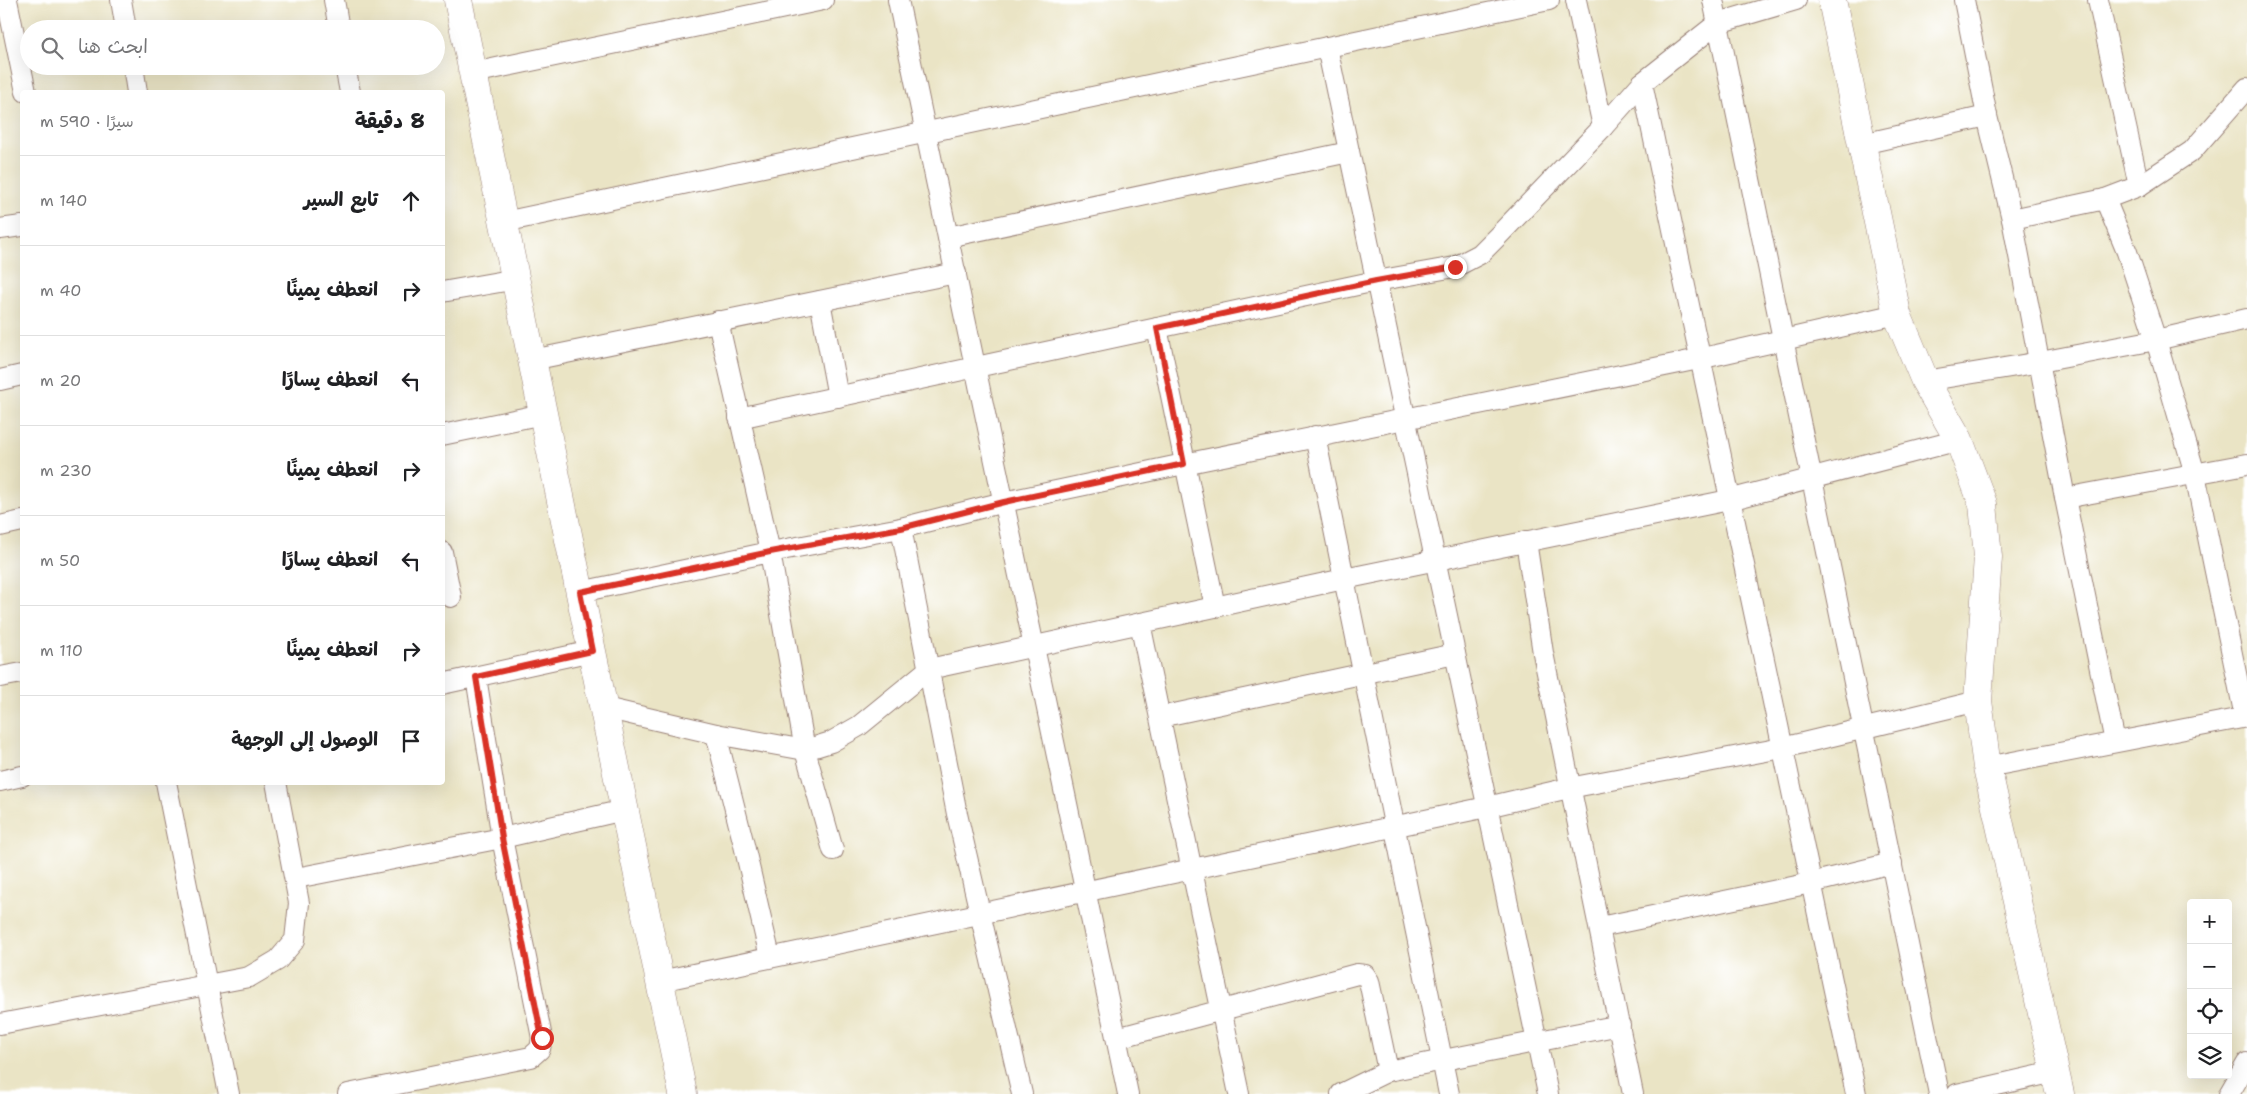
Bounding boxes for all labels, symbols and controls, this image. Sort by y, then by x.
search box [20,20,445,75]
icon: search [38,34,66,62]
text: ابحث هنا [78,34,148,59]
text: 8 دقيقة [355,107,425,135]
text: سيرًا · 590 m [40,111,134,132]
text: تابع السير [304,187,378,212]
icon: ahead [397,187,425,215]
text: 140 m [40,190,88,211]
route end [1444,256,1467,279]
text: انعطف يمينًا [287,277,378,302]
icon: right [397,277,425,305]
text: 40 m [40,280,82,301]
text: انعطف يسارًا [282,367,378,392]
icon: left [397,367,425,395]
text: 20 m [40,370,81,391]
text: انعطف يمينًا [287,457,378,482]
icon: right [397,457,425,485]
text: 230 m [40,460,92,481]
text: انعطف يسارًا [282,547,378,572]
icon: left [397,547,425,575]
text: 50 m [40,550,80,571]
text: انعطف يمينًا [287,637,378,662]
icon: right [397,637,425,665]
text: 110 m [40,640,83,661]
text: الوصول إلى الوجهة [231,727,378,752]
icon: arrive [397,727,425,755]
map controls [2187,899,2232,1079]
button: + [2187,899,2232,944]
button: − [2187,944,2232,989]
button: locate [2187,989,2232,1034]
route start [531,1027,554,1050]
button: layers [2187,1034,2232,1079]

